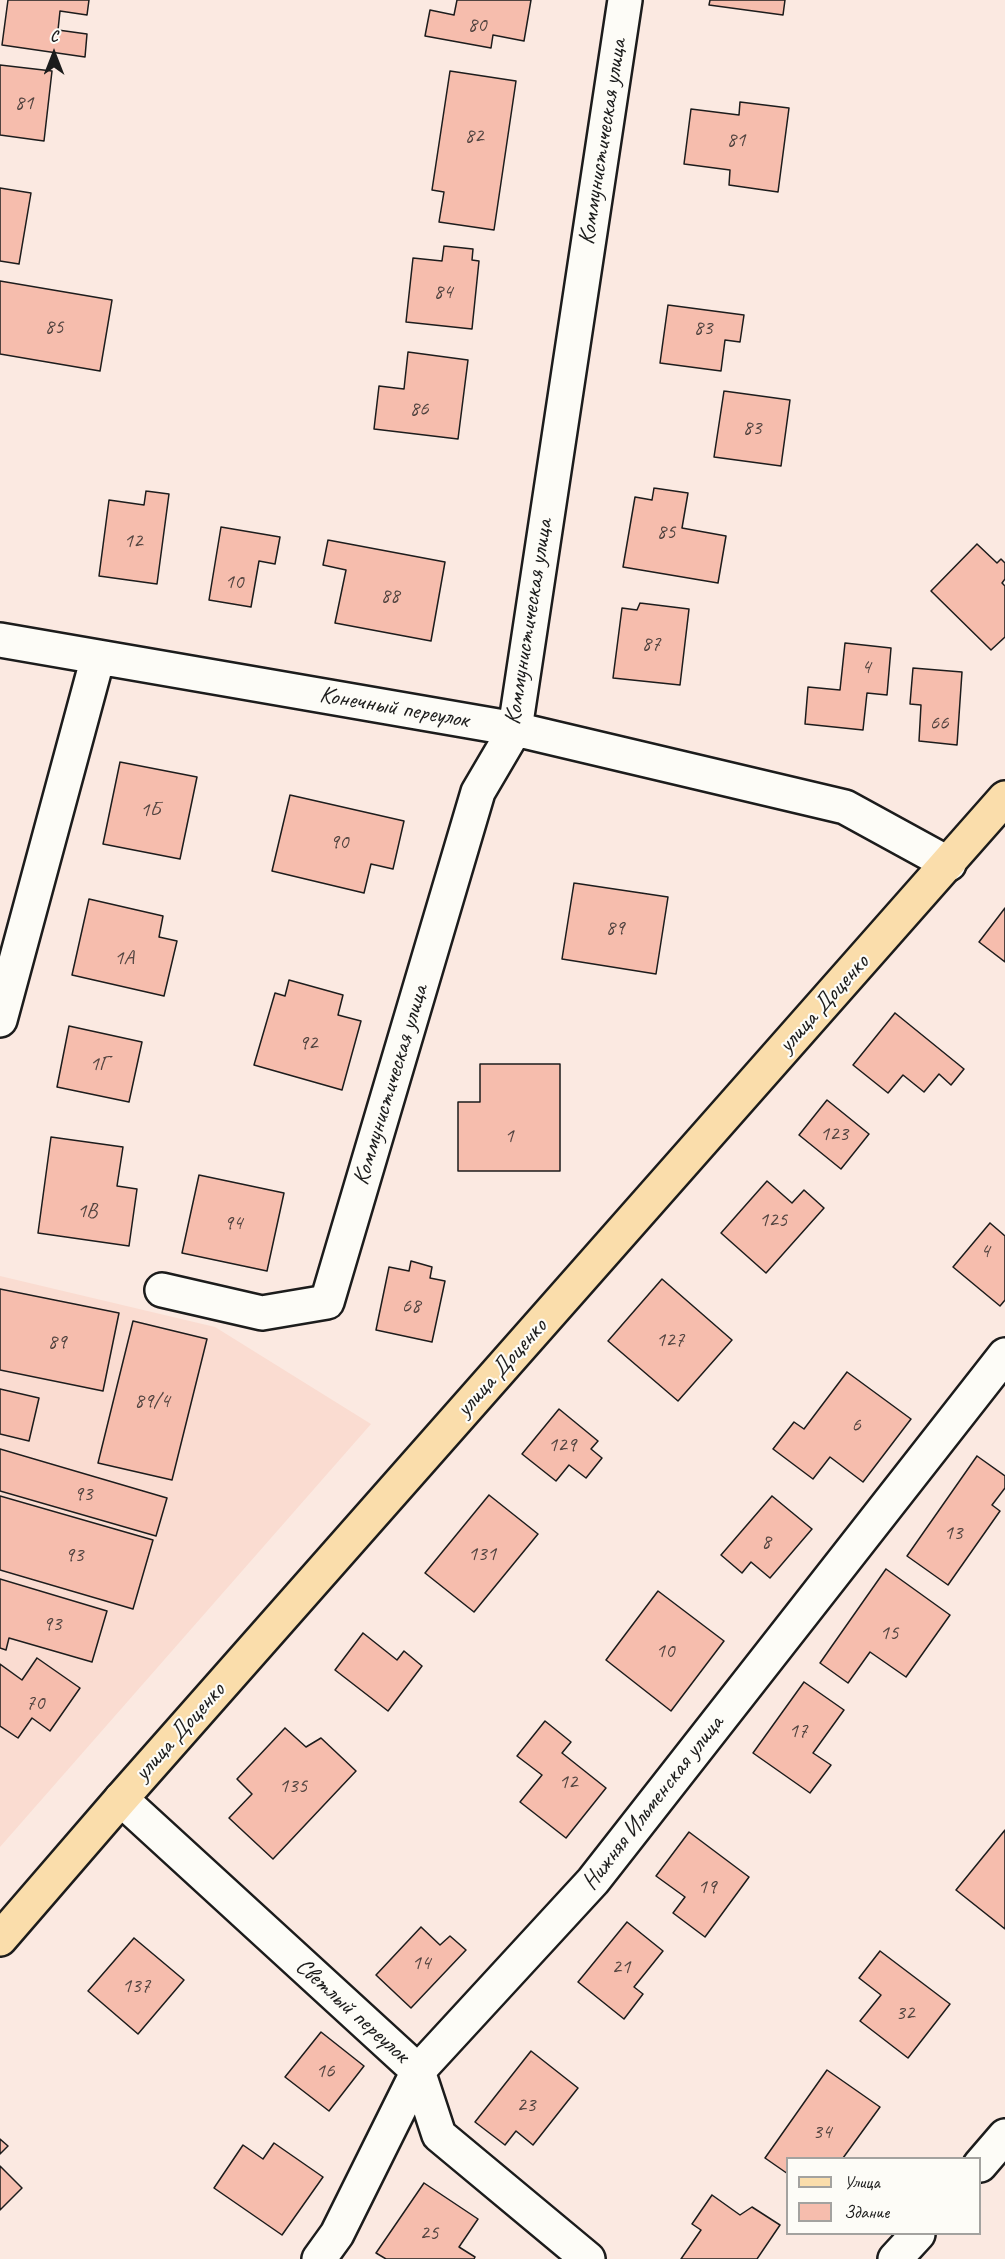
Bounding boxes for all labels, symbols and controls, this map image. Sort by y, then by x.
house number: 80 [468,12,486,38]
north arrow [24,24,84,84]
text: С [50,26,58,46]
street label: Коммунистическая улица [573,37,633,247]
house number: 81 [15,90,33,116]
house number: 82 [465,123,483,149]
house number: 81 [727,127,745,153]
house number: 84 [434,279,452,305]
house number: 85 [45,314,63,340]
house number: 83 [694,315,712,341]
house number: 86 [410,396,428,422]
house number: 83 [743,415,761,441]
street label: Коммунистическая улица [499,517,559,727]
house number: 85 [657,519,675,545]
house number: 12 [124,528,142,554]
house number: 10 [225,569,243,595]
house number: 88 [381,583,399,609]
house number: 87 [642,631,660,657]
house number: 4 [861,654,871,680]
street label: Конечный переулок [317,681,471,735]
house number: 66 [930,710,948,736]
house number: 1Б [140,797,160,823]
house number: 90 [330,829,348,855]
house number: 89 [606,915,624,941]
house number: 1А [114,945,134,971]
street label: улица Доценко [772,949,876,1059]
street label: Коммунистическая улица [347,981,435,1189]
house number: 92 [299,1030,317,1056]
house number: 1Г [89,1051,109,1077]
house number: 123 [820,1121,848,1147]
house number: 1 [504,1123,514,1149]
house number: 1В [77,1198,97,1224]
house number: 125 [759,1207,787,1233]
house number: 94 [224,1210,242,1236]
house number: 4 [980,1238,990,1264]
house number: 68 [402,1293,420,1319]
street label: улица Доценко [450,1313,554,1423]
house number: 127 [656,1327,684,1353]
house number: 89 [48,1329,66,1355]
house number: 89/4 [134,1388,170,1414]
house number: 6 [851,1412,861,1438]
house number: 129 [548,1432,576,1458]
house number: 93 [74,1481,92,1507]
house number: 13 [944,1520,962,1546]
house number: 8 [761,1529,771,1555]
house number: 131 [468,1541,496,1567]
house number: 93 [65,1542,83,1568]
house number: 93 [43,1611,61,1637]
house number: 15 [880,1620,898,1646]
house number: 10 [656,1638,674,1664]
street label: улица Доценко [128,1677,232,1787]
house number: 70 [26,1690,44,1716]
street label: Нижняя Ильменская улица [576,1710,730,1896]
house number: 17 [789,1718,807,1744]
house number: 12 [559,1769,577,1795]
house number: 135 [279,1773,307,1799]
house number: 19 [698,1874,716,1900]
house number: 14 [412,1950,430,1976]
street label: Светлый переулок [289,1952,415,2070]
house number: 21 [612,1954,630,1980]
house number: 137 [122,1973,150,1999]
house number: 32 [896,2000,914,2026]
house number: 16 [316,2058,334,2084]
house number: 23 [517,2092,535,2118]
house number: 34 [813,2119,831,2145]
legend [786,2157,981,2235]
text: Улица [844,2171,880,2193]
text: Здание [844,2201,889,2223]
house number: 25 [420,2220,438,2246]

